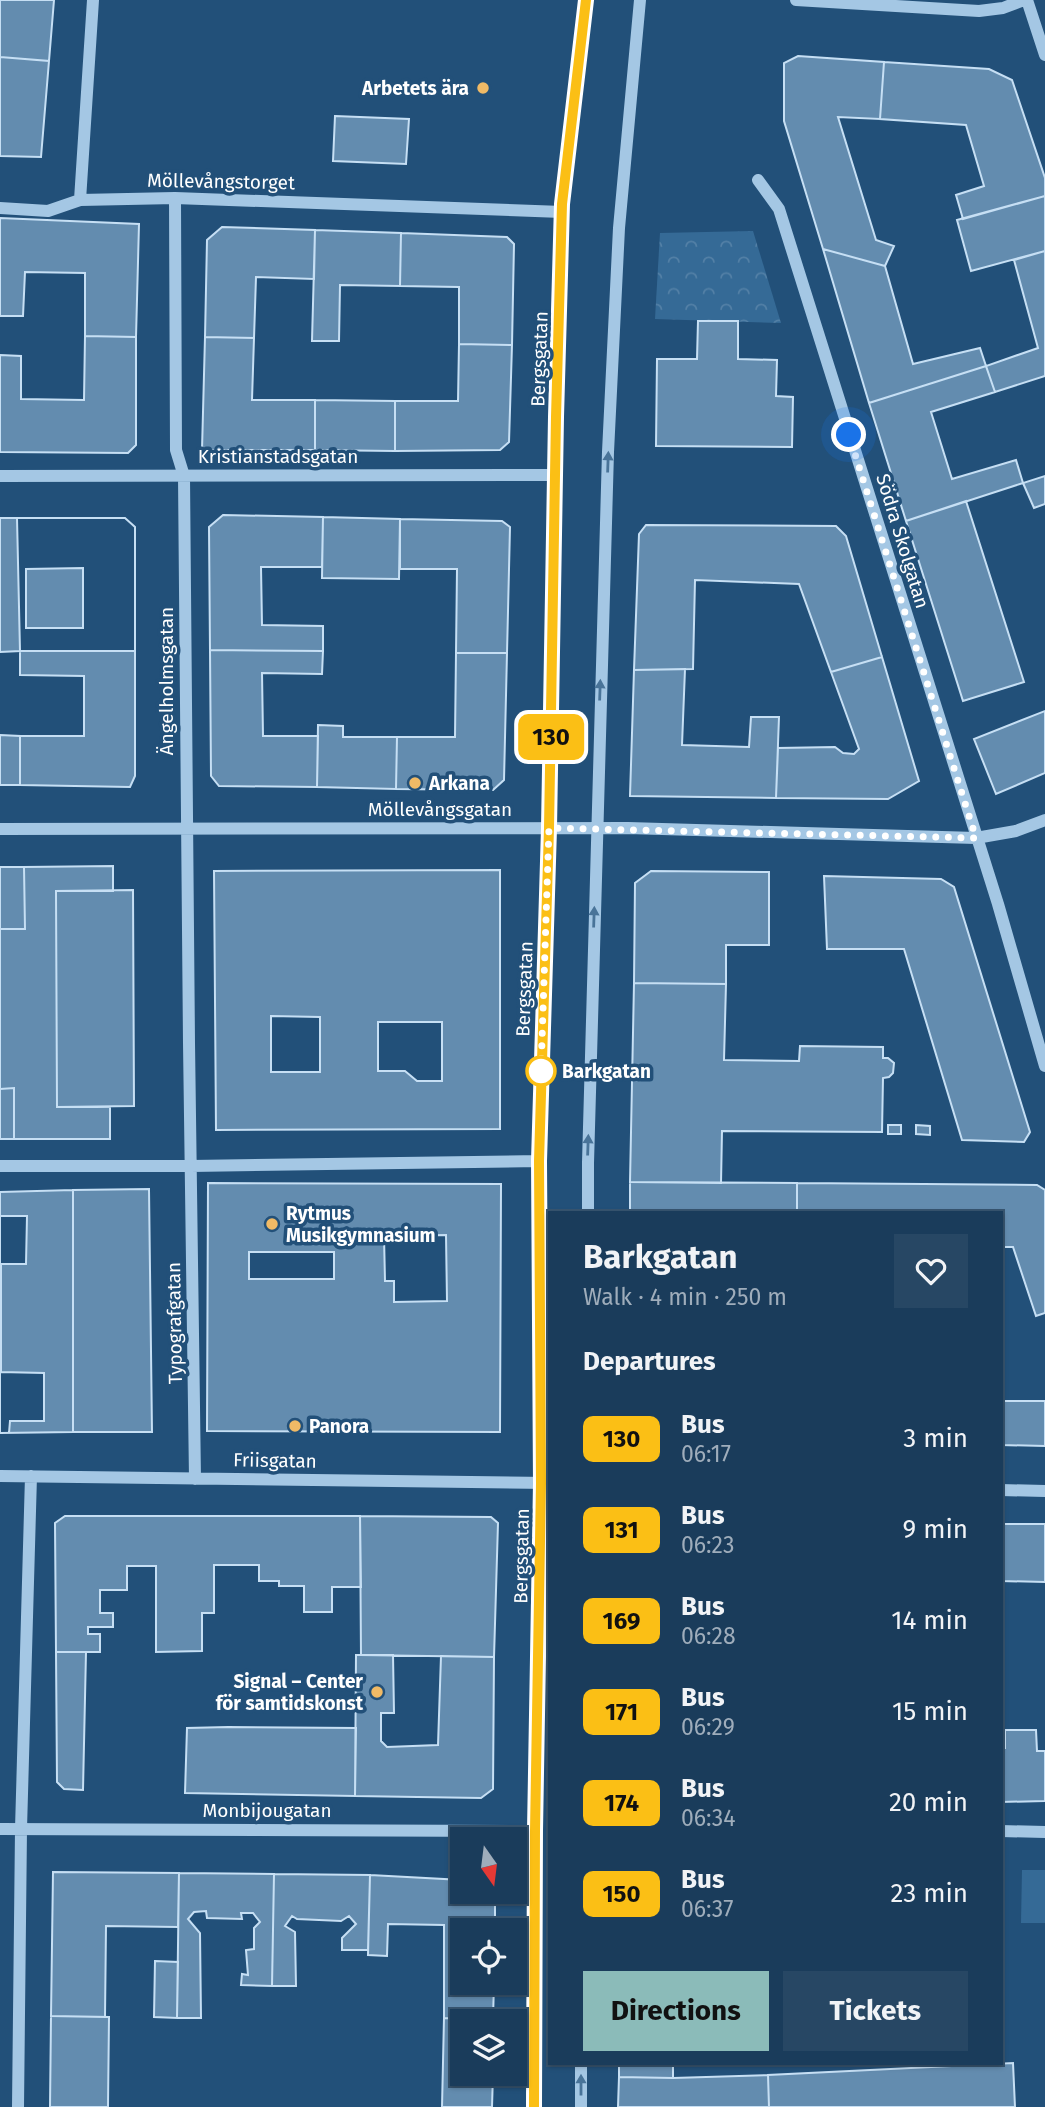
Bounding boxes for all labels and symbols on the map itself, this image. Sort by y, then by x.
place label: Arbetets ära [361,77,469,100]
marker: Arbetets ära [475,80,491,96]
street label: Möllevångstorget [147,169,295,194]
street label: Bergsgatan [526,311,553,407]
your location [831,417,866,452]
street label: Kristianstadsgatan [198,445,358,468]
one-way arrow [602,451,613,473]
street label: Södra Skolgatan [871,471,934,611]
street label: Ängelholmsgatan [155,607,178,755]
one-way arrow [595,678,606,700]
line badge: 130 [511,714,591,760]
place label: Arkana [428,772,490,795]
marker: Arkana [407,775,423,791]
street label: Möllevångsgatan [368,798,512,821]
one-way arrow [589,906,600,928]
street label: Bergsgatan [511,941,538,1037]
marker: Barkgatan [526,1056,556,1086]
place label: Barkgatan [562,1060,651,1083]
one-way arrow [582,1133,594,1155]
place label: Rytmus Musikgymnasium [286,1202,436,1247]
marker: Rytmus Musikgymnasium [264,1216,280,1232]
street label: Typografgatan [162,1262,187,1384]
place label: Panora [309,1415,369,1438]
marker: Panora [287,1418,303,1434]
street label: Friisgatan [233,1448,317,1473]
street label: Bergsgatan [509,1508,534,1604]
place label: Signal – Center för samtidskonst [216,1670,364,1715]
marker: Signal – Center för samtidskonst [369,1684,385,1700]
street label: Monbijougatan [202,1799,332,1822]
north arrow [450,1827,527,1904]
one-way arrow [575,2074,587,2096]

